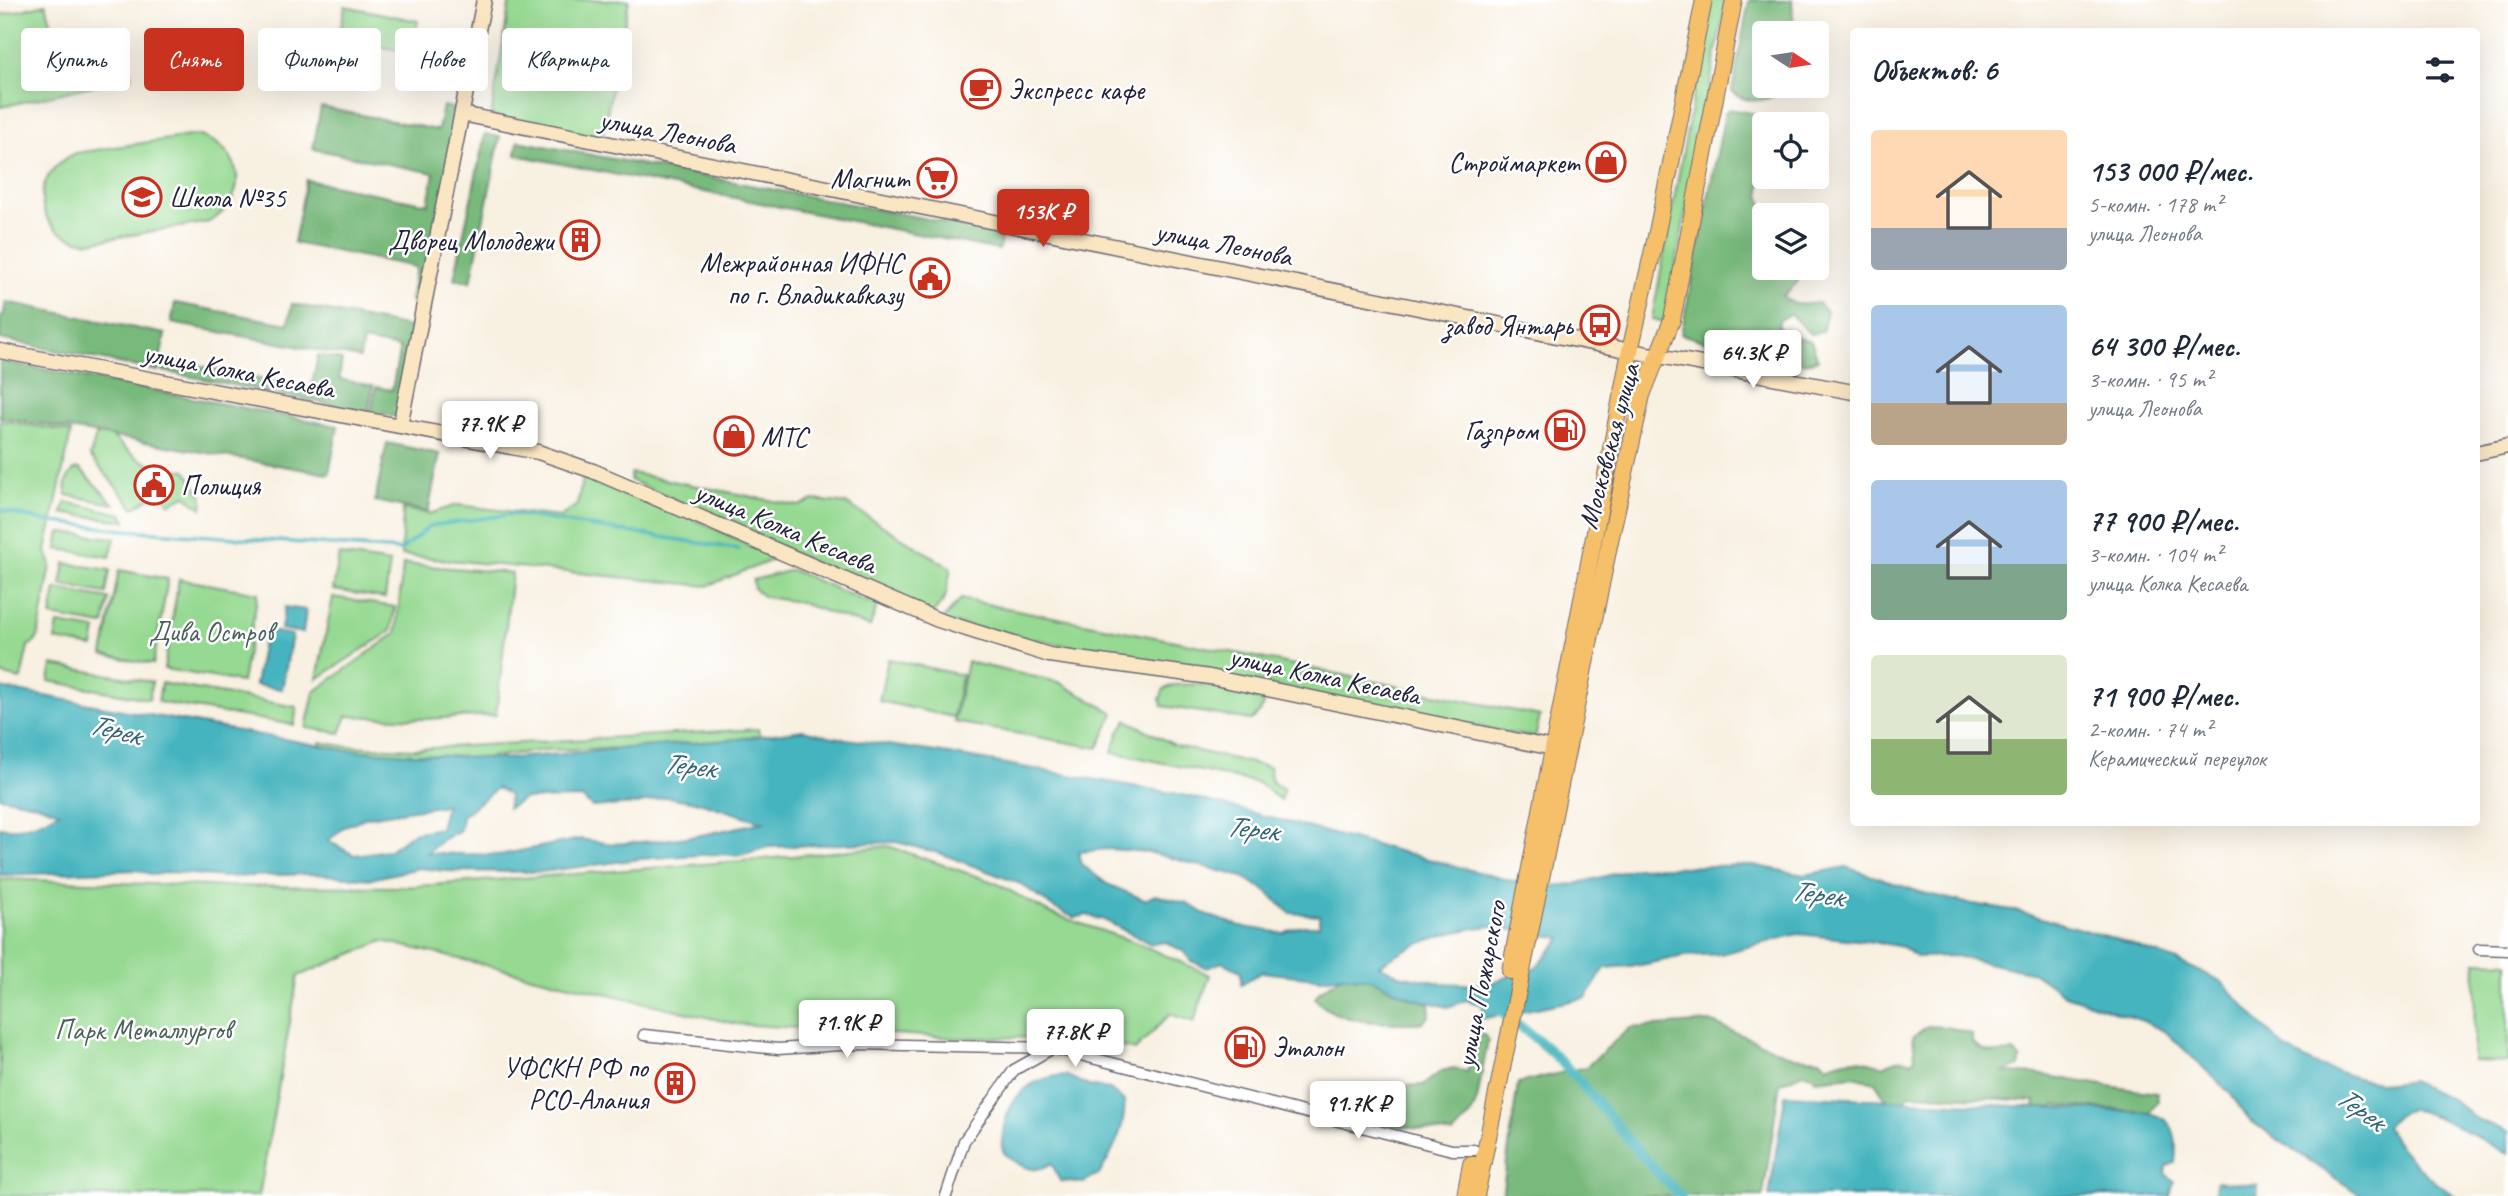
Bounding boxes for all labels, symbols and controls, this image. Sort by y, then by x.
north arrow [1752,21,1829,98]
map controls [1752,21,1829,280]
chip: Купить [21,28,130,91]
chip: Снять [144,28,244,91]
chip: Фильтры [258,28,381,91]
chip: Новое [395,28,488,91]
chip: Квартира [502,28,632,91]
text: Объектов: 6 [1871,51,1997,89]
icon: filters [2421,51,2459,89]
cafe icon: Экспресс кафе [960,68,1002,110]
place label: Экспресс кафе [1008,72,1146,107]
street label: улица Леонова [595,101,741,162]
button: locate [1752,112,1829,189]
shop icon: Строймаркет [1585,141,1627,183]
place label: Строймаркет [1448,145,1581,180]
text: 153 000 ₽/мес. [2088,152,2252,190]
supermarket icon: Магнит [916,157,958,199]
icon: home [1927,158,2011,242]
place label: Магнит [830,161,911,196]
school or university icon: Школа №35 [121,176,163,218]
place label: Школа №35 [169,180,287,215]
pin: 153K ₽ [986,190,1100,249]
text: 5-комн. · 178 m² [2088,190,2222,219]
text: 153K ₽ [1013,197,1073,226]
button: layers [1752,203,1829,280]
street label: улица Леонова [1151,213,1297,274]
building icon: Дворец Молодежи [559,219,601,261]
text: улица Леонова [2088,219,2201,248]
place label: Дворец Молодежи [388,223,556,258]
place label: Межрайонная ИФНС по г. Владикавказу [700,245,906,312]
public building icon: Межрайонная ИФНС по г. Владикавказу [909,257,951,299]
bus stop icon: завод Янтарь [1579,304,1621,346]
place label: завод Янтарь [1440,308,1575,344]
text: 64 300 ₽/мес. [2088,327,2240,365]
pin: 64.3K ₽ [1688,330,1818,390]
icon: home [1927,333,2011,417]
street label: улица Колка Кесаева [138,334,340,407]
text: 64.3K ₽ [1720,338,1786,367]
street label: Московская улица [1570,358,1648,533]
text: 3-комн. · 95 m² [2088,365,2212,394]
text: улица Леонова [2088,394,2201,423]
pin: 77.9K ₽ [425,402,555,461]
text: 77.9K ₽ [458,409,522,438]
fuel station icon: Газпром [1544,409,1586,451]
place label: Газпром [1465,413,1539,449]
shop icon: МТС [713,415,755,457]
place label: МТС [761,419,811,454]
public building icon: Полиция [133,464,175,506]
place label: Полиция [181,468,261,503]
street label: улица Колка Кесаева [688,473,884,582]
text: 77 900 ₽/мес. [2088,502,2238,540]
icon: home [1927,508,2011,592]
text: 3-комн. · 104 m² [2088,540,2222,569]
text: улица Колка Кесаева [2088,569,2247,598]
park label: Дива Остров [149,614,278,649]
street label: улица Колка Кесаева [1224,638,1426,713]
text: 71 900 ₽/мес. [2088,677,2239,715]
icon: home [1927,683,2011,767]
water label: Терек [85,704,150,755]
text: 2-комн. · 74 m² [2088,715,2212,744]
water label: Терек [661,743,722,787]
text: Керамический переулок [2088,744,2266,773]
water label: Терек [1224,806,1285,850]
water label: Терек [1788,871,1851,916]
street label: улица Пожарского [1447,896,1514,1072]
pin: 71.9K ₽ [782,1000,912,1060]
text: 71.9K ₽ [815,1008,879,1037]
pin: 77.8K ₽ [1010,1010,1140,1069]
park label: Парк Металлургов [55,1012,236,1047]
text: 77.8K ₽ [1043,1017,1107,1046]
fuel station icon: Эталон [1224,1026,1266,1068]
place label: Эталон [1272,1030,1346,1065]
place label: УФСКН РФ по РСО-Алания [503,1050,650,1117]
building icon: УФСКН РФ по РСО-Алания [654,1062,696,1104]
water label: Терек [2329,1077,2397,1142]
pin: 91.7K ₽ [1293,1082,1423,1141]
text: 91.7K ₽ [1326,1089,1390,1118]

